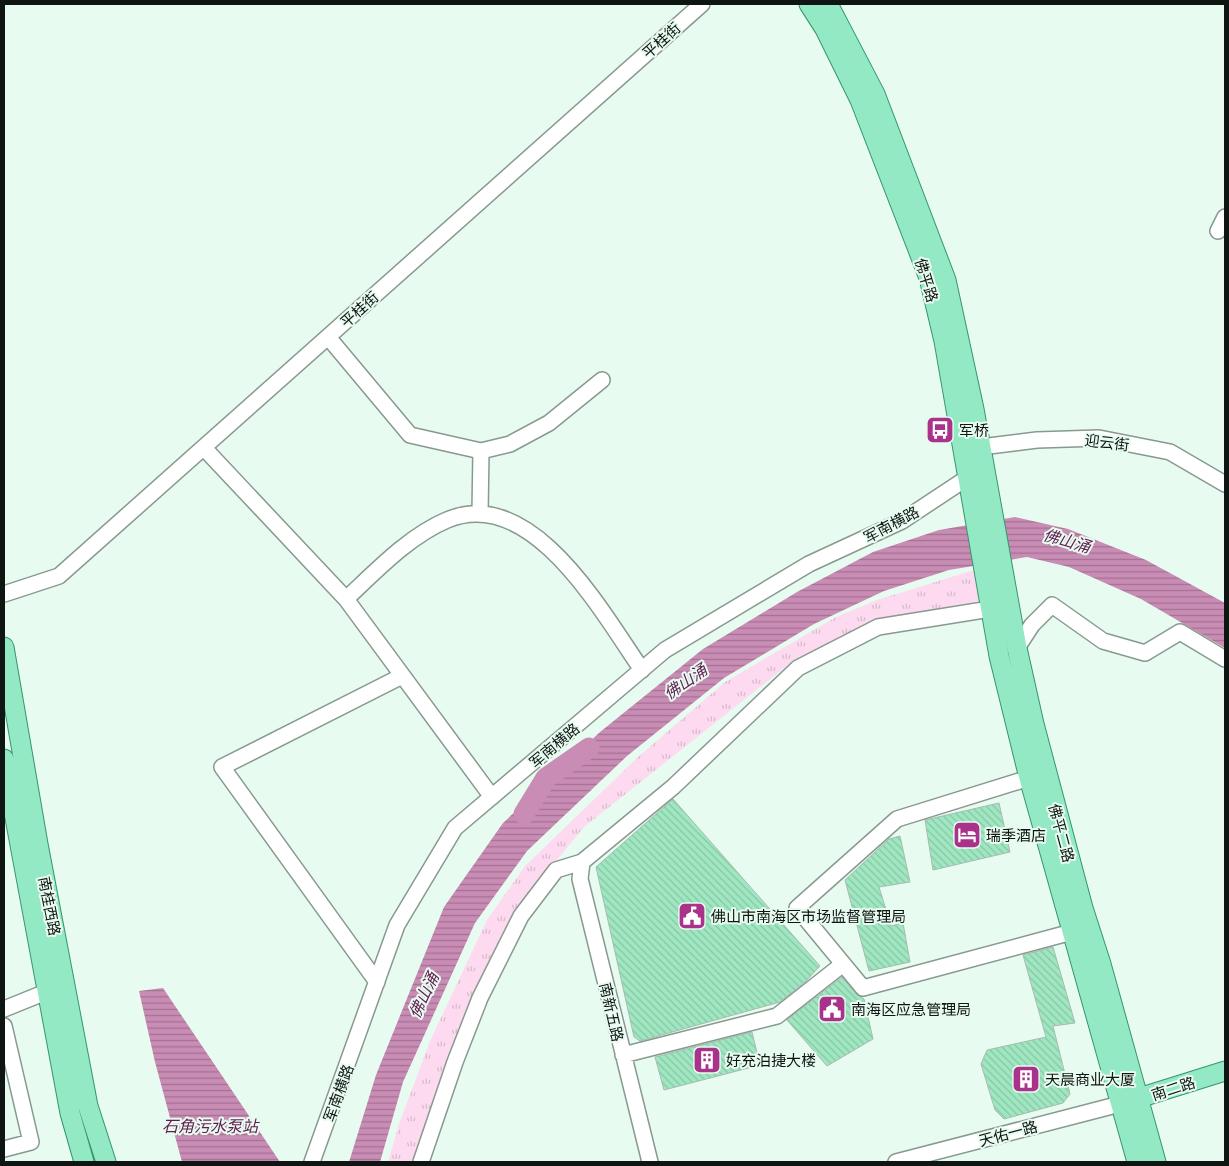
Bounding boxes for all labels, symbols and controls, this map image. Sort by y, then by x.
street label: 平桂街 [638,18,684,62]
street label: 佛平路 [912,256,942,304]
street label: 平桂街 [336,287,382,331]
bus stop icon: 军桥 [925,415,955,445]
place label: 军桥 [959,421,989,439]
street label: 迎云街 [1084,430,1130,454]
street label: 军南横路 [860,502,922,546]
water label: 佛山涌 [1041,524,1095,556]
water label: 佛山涌 [660,658,712,703]
street label: 军南横路 [525,719,583,771]
street label: 佛平二路 [1046,802,1078,864]
hotel icon: 瑞季酒店 [952,820,982,850]
place label: 瑞季酒店 [986,826,1046,844]
street label: 南桂西路 [35,875,65,937]
public building icon: 佛山市南海区市场监督管理局 [677,901,707,931]
place label: 佛山市南海区市场监督管理局 [711,907,906,925]
water label: 佛山涌 [404,967,443,1021]
street label: 南新五路 [596,981,628,1043]
public building icon: 南海区应急管理局 [817,994,847,1024]
place label: 南海区应急管理局 [851,1000,971,1018]
building icon: 好充泊捷大楼 [692,1045,722,1075]
place label: 好充泊捷大楼 [726,1051,816,1069]
street label: 军南横路 [319,1062,357,1124]
building icon: 天晨商业大厦 [1011,1064,1041,1094]
place label: 天晨商业大厦 [1045,1070,1135,1088]
street label: 南二路 [1149,1072,1197,1104]
water label: 石角污水泵站 [162,1116,260,1135]
street label: 天佑一路 [977,1117,1039,1149]

